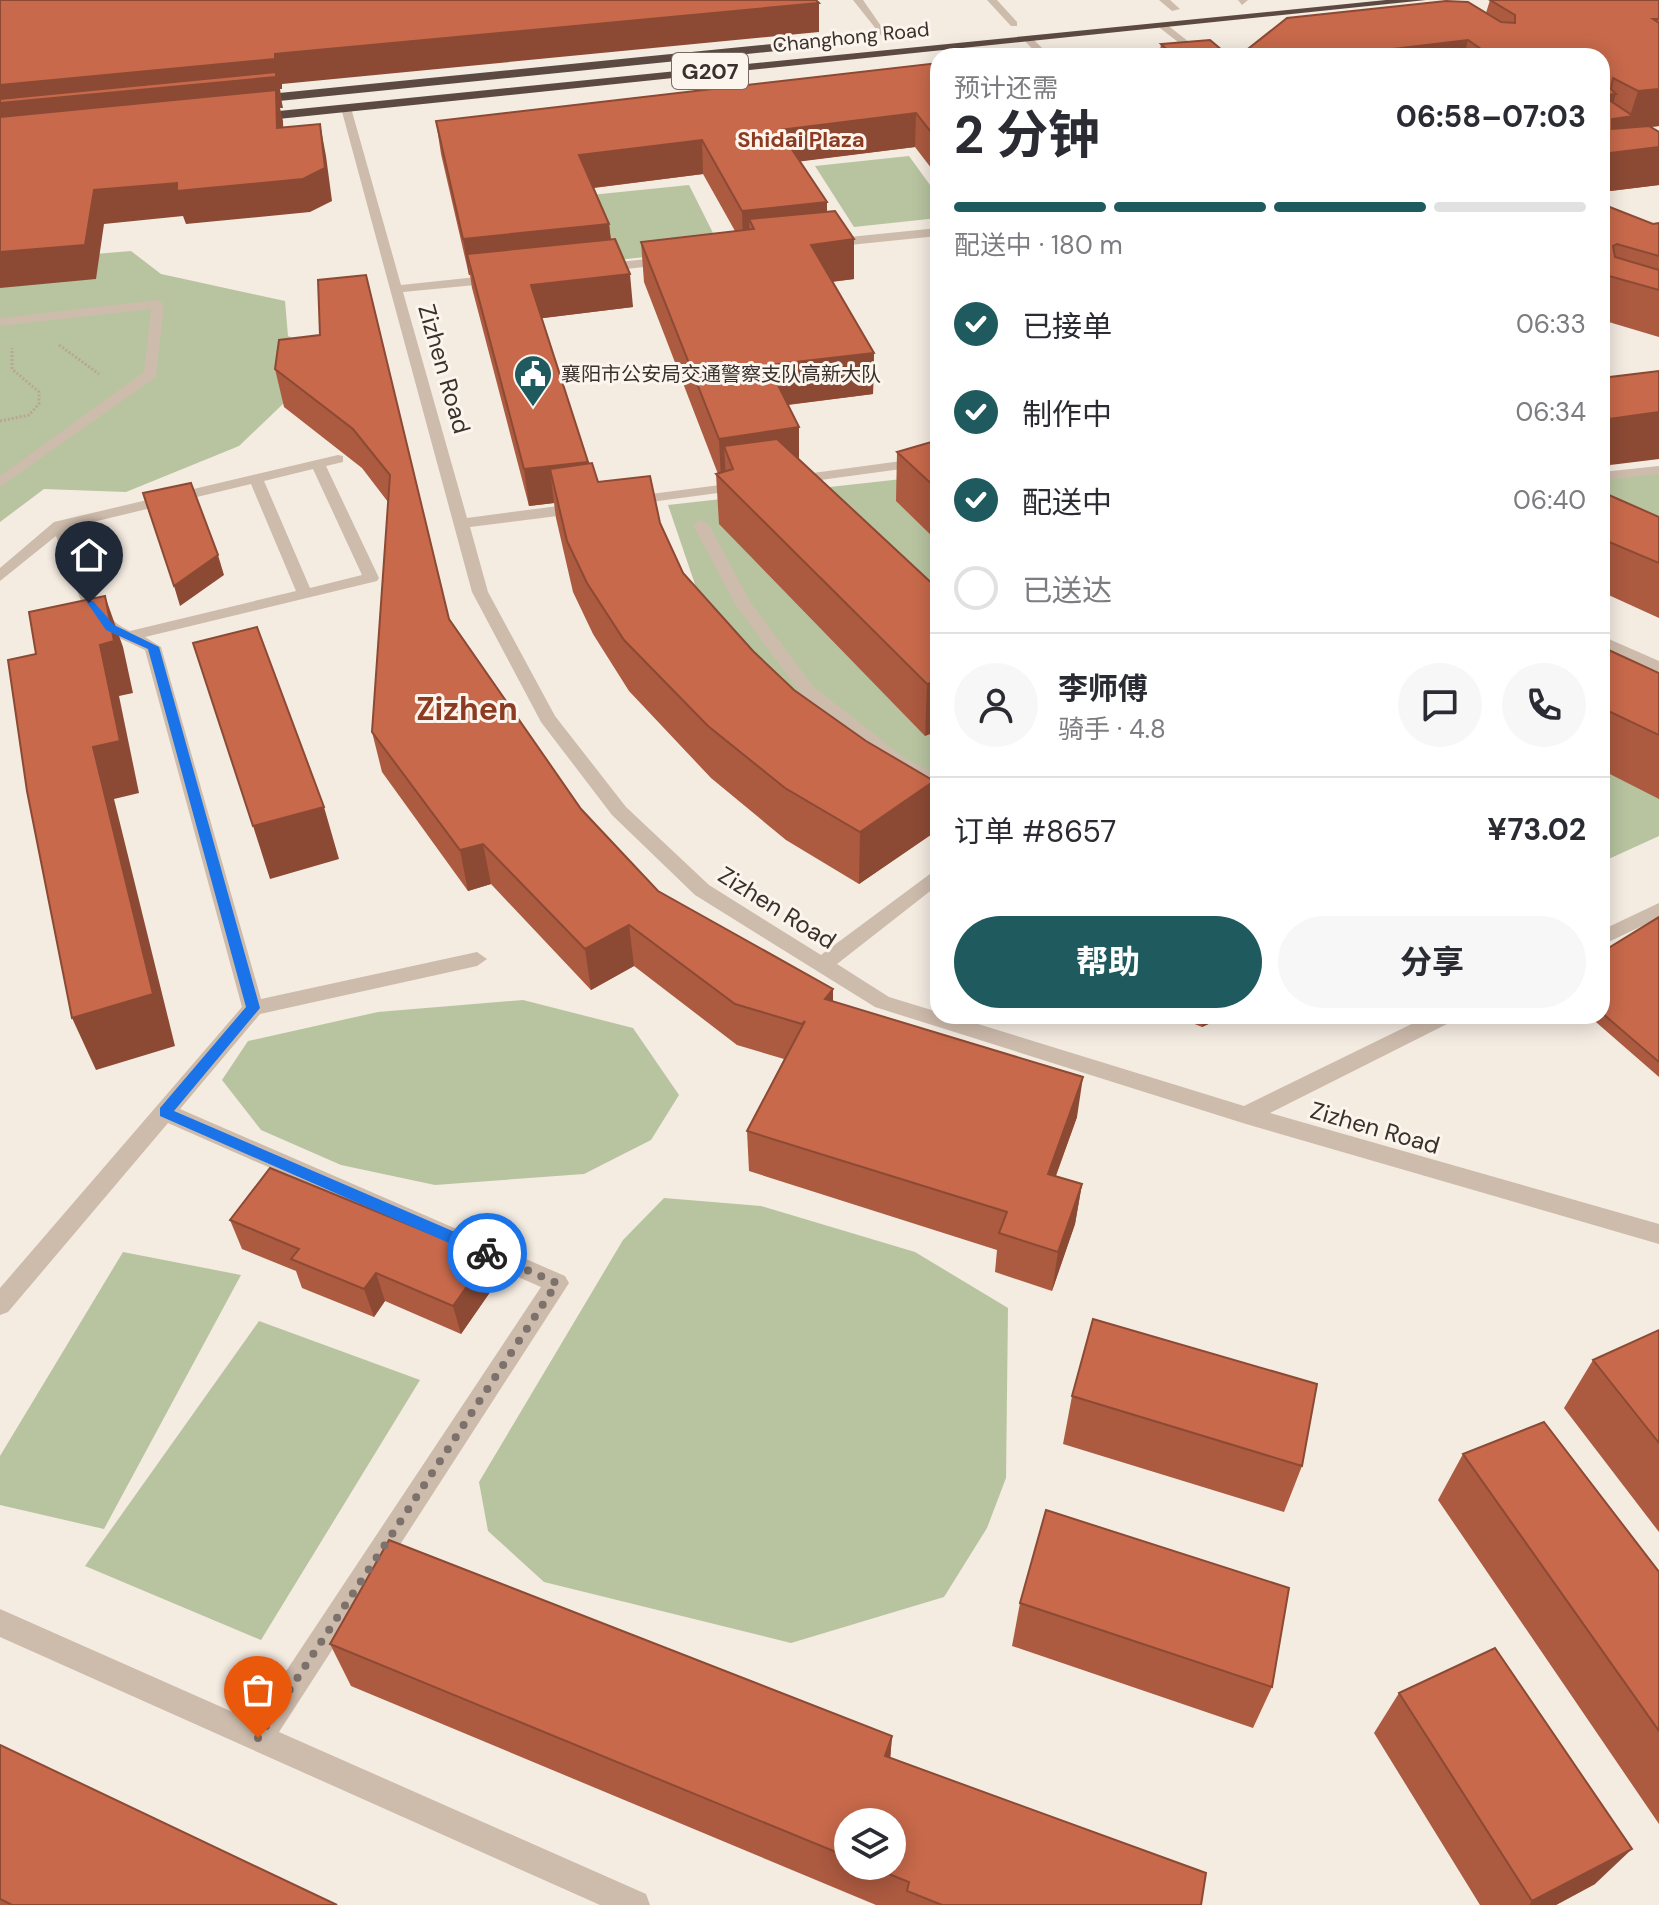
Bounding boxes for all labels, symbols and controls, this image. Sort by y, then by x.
street label: Changhong Road [771,16,931,58]
road number: G207 [672,53,748,89]
text: 预计还需 [954,71,1058,105]
text: 06:58–07:03 [1396,97,1586,136]
text: 2 分钟 [954,101,1100,169]
district label: Shidai Plaza [737,125,865,154]
text: 配送中 · 180 m [954,228,1123,262]
street label: Zizhen Road [411,301,478,437]
icon: check [954,302,998,346]
text: 已接单 [1022,307,1112,346]
text: 06:33 [1516,307,1586,341]
public building icon: 襄阳市公安局交通警察支队高新大队 [512,353,554,408]
place label: 襄阳市公安局交通警察支队高新大队 [561,361,881,387]
icon: check [954,390,998,434]
text: 制作中 [1022,395,1112,434]
text: 06:34 [1515,395,1586,429]
icon: check [954,478,998,522]
text: 配送中 [1022,483,1112,522]
text: 06:40 [1513,483,1586,517]
pin [55,521,123,603]
icon: home [67,533,111,577]
text: 已送达 [1022,571,1112,610]
button: person [954,663,1038,747]
button: chat [1398,663,1482,747]
button: phone [1502,663,1586,747]
text: 李师傅 [1058,669,1148,708]
district label: Zizhen [416,688,518,730]
text: 骑手 · 4.8 [1058,712,1166,746]
text: ¥73.02 [1487,810,1586,849]
text: 订单 #8657 [954,812,1116,851]
street label: Zizhen Road [713,859,842,956]
button: 帮助 [954,916,1262,1008]
button: 分享 [1278,916,1586,1008]
street label: Zizhen Road [1307,1094,1443,1161]
courier [447,1213,527,1293]
icon: bike [465,1231,509,1275]
pin [224,1656,292,1738]
icon: bag [236,1668,280,1712]
map controls [834,1808,906,1880]
button: layers [834,1808,906,1880]

